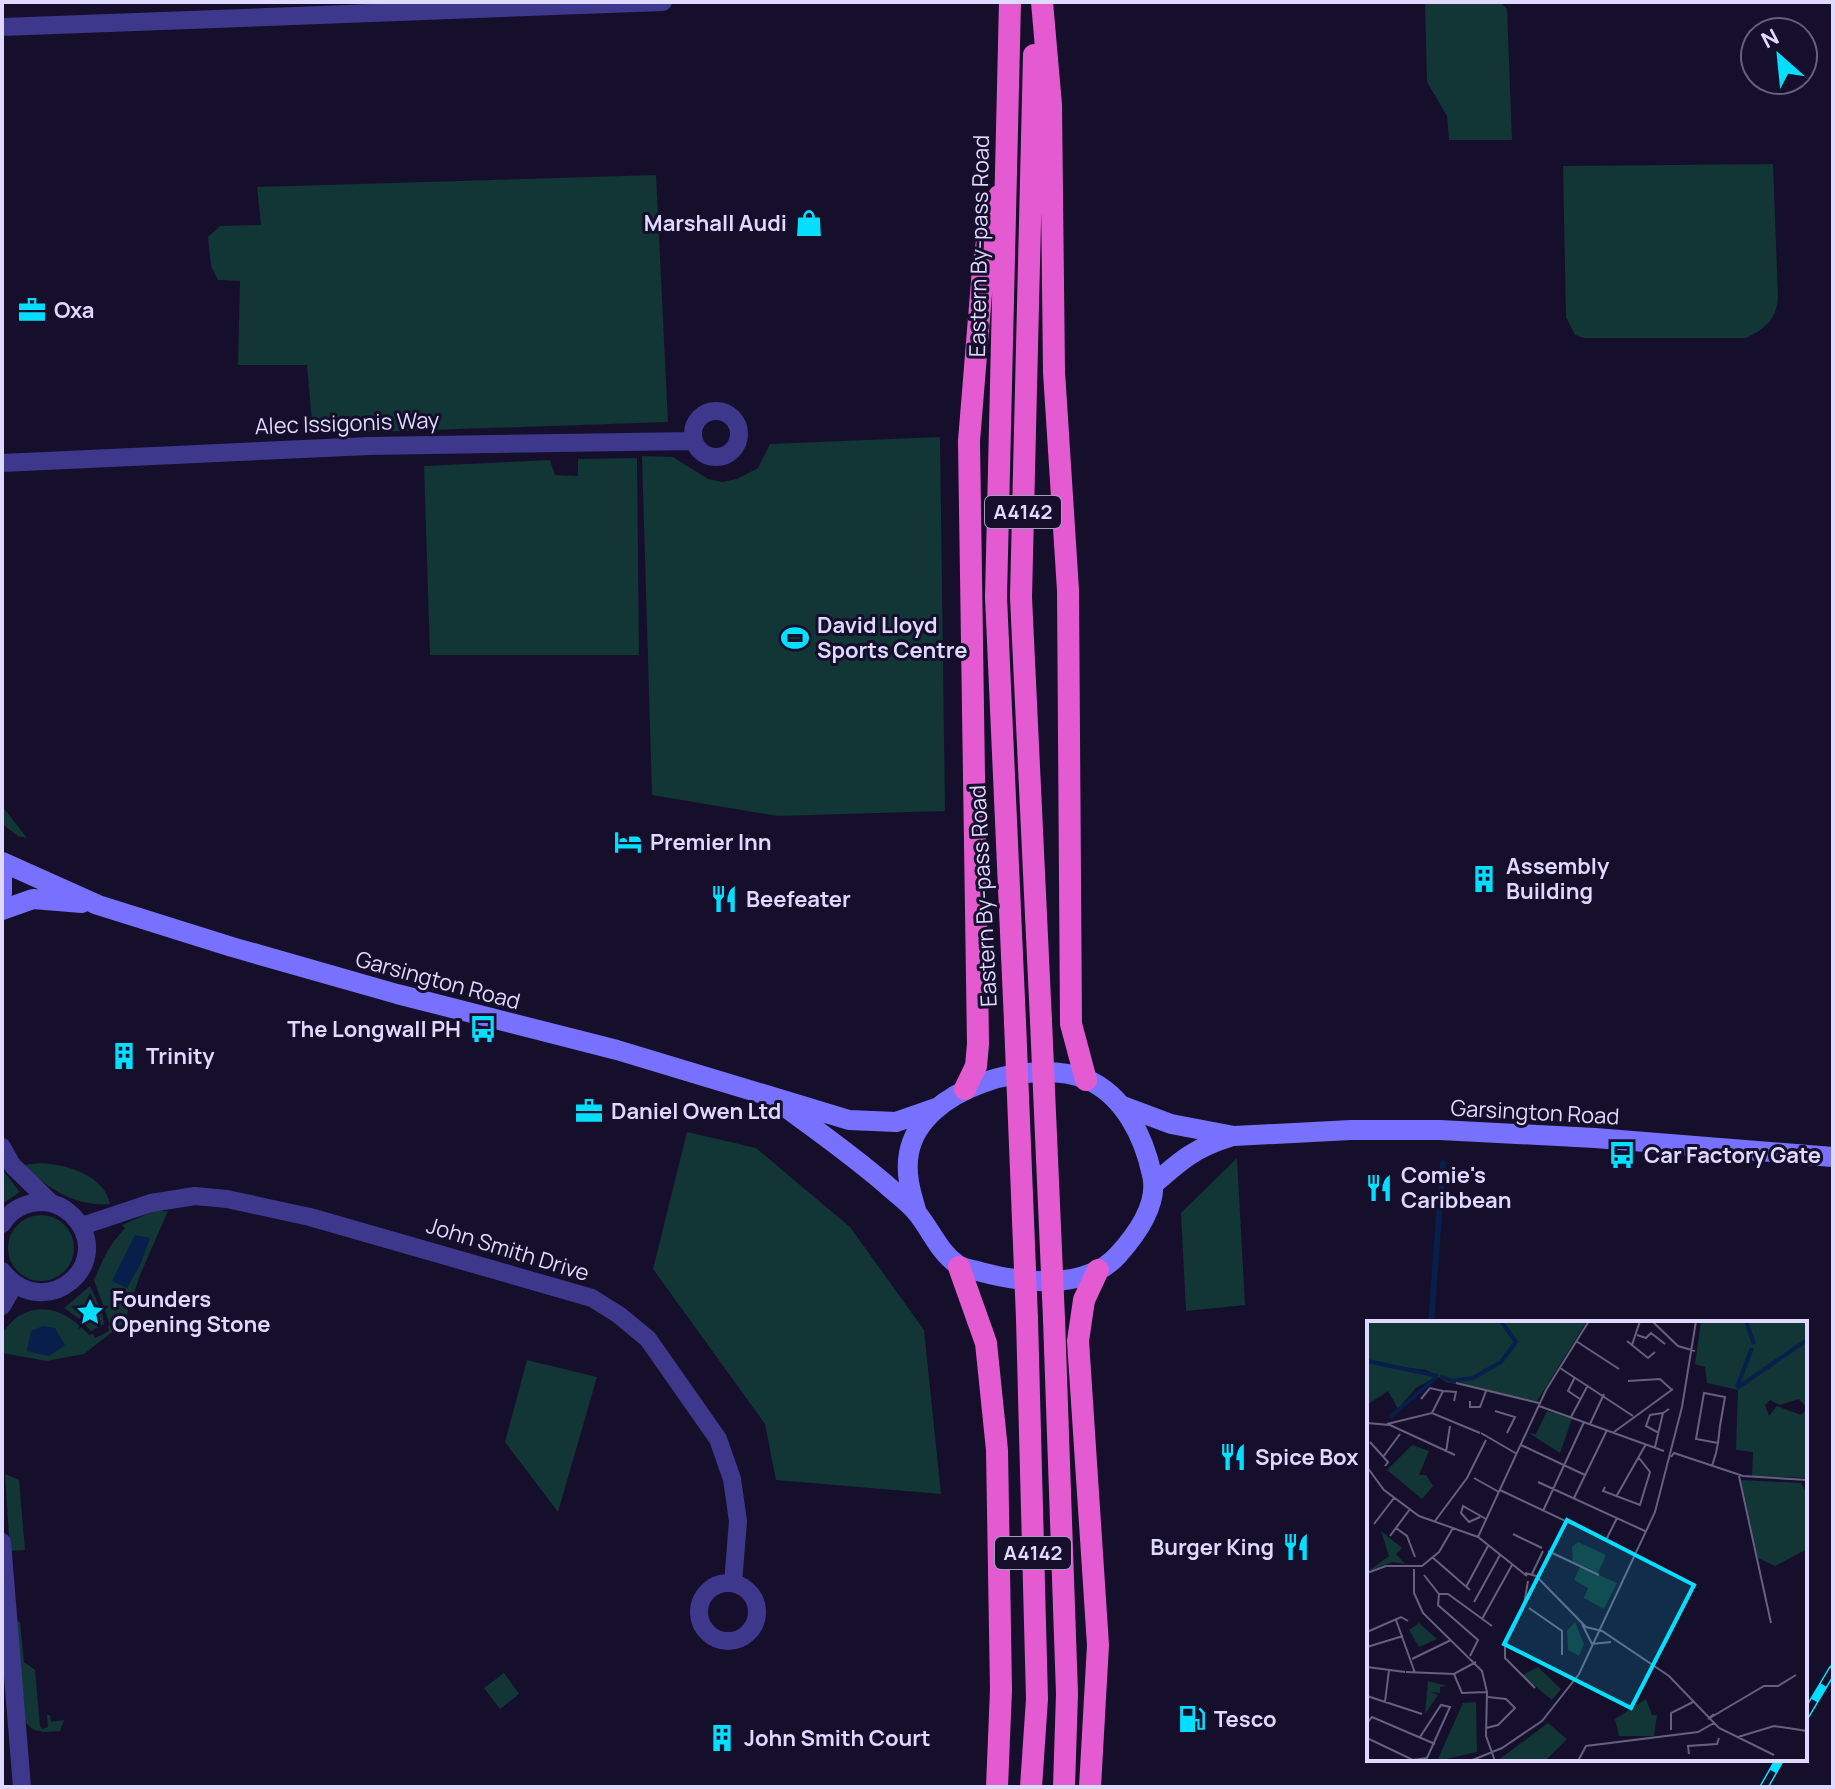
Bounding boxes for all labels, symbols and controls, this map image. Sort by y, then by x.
north arrow [1739,16,1819,96]
text: N [1756,21,1784,55]
street label: Eastern By-pass Road [962,135,996,357]
place label: Marshall Audi [644,208,787,238]
shop icon: Marshall Audi [794,208,824,238]
office icon: Oxa [17,295,47,325]
place label: Oxa [54,295,94,325]
street label: Alec Issigonis Way [254,405,440,441]
road number: A4142 [985,496,1061,528]
place label: David Lloyd Sports Centre [817,610,967,665]
sports icon: David Lloyd Sports Centre [780,623,810,653]
street label: Eastern By-pass Road [962,784,1004,1008]
hotel icon: Premier Inn [613,827,643,857]
place label: Premier Inn [650,827,772,857]
place label: Assembly Building [1506,851,1610,906]
building icon: Assembly Building [1469,864,1499,894]
restaurant icon: Beefeater [709,884,739,914]
place label: Beefeater [746,884,851,914]
street label: Garsington Road [352,944,524,1016]
place label: The Longwall PH [287,1014,461,1044]
bus stop icon: The Longwall PH [468,1014,498,1044]
building icon: Trinity [109,1041,139,1071]
place label: Trinity [146,1041,215,1071]
street label: Garsington Road [1450,1093,1620,1131]
office icon: Daniel Owen Ltd [574,1096,604,1126]
place label: Daniel Owen Ltd [611,1096,781,1126]
bus stop icon: Car Factory Gate [1607,1140,1637,1170]
place label: Car Factory Gate [1644,1140,1821,1170]
place label: Comie's Caribbean [1401,1160,1511,1215]
restaurant icon: Comie's Caribbean [1364,1173,1394,1203]
street label: John Smith Drive [423,1210,593,1288]
place label: Founders Opening Stone [112,1284,270,1339]
place icon: Founders Opening Stone [75,1297,105,1327]
inset map [1367,1321,1807,1761]
restaurant icon: Spice Box [1218,1442,1248,1472]
place label: Spice Box [1255,1442,1358,1472]
place label: Burger King [1150,1532,1274,1562]
restaurant icon: Burger King [1281,1532,1311,1562]
road number: A4142 [995,1537,1071,1569]
fuel station icon: Tesco [1177,1704,1207,1734]
place label: Tesco [1214,1704,1277,1734]
building icon: John Smith Court [707,1723,737,1753]
place label: John Smith Court [744,1723,931,1753]

